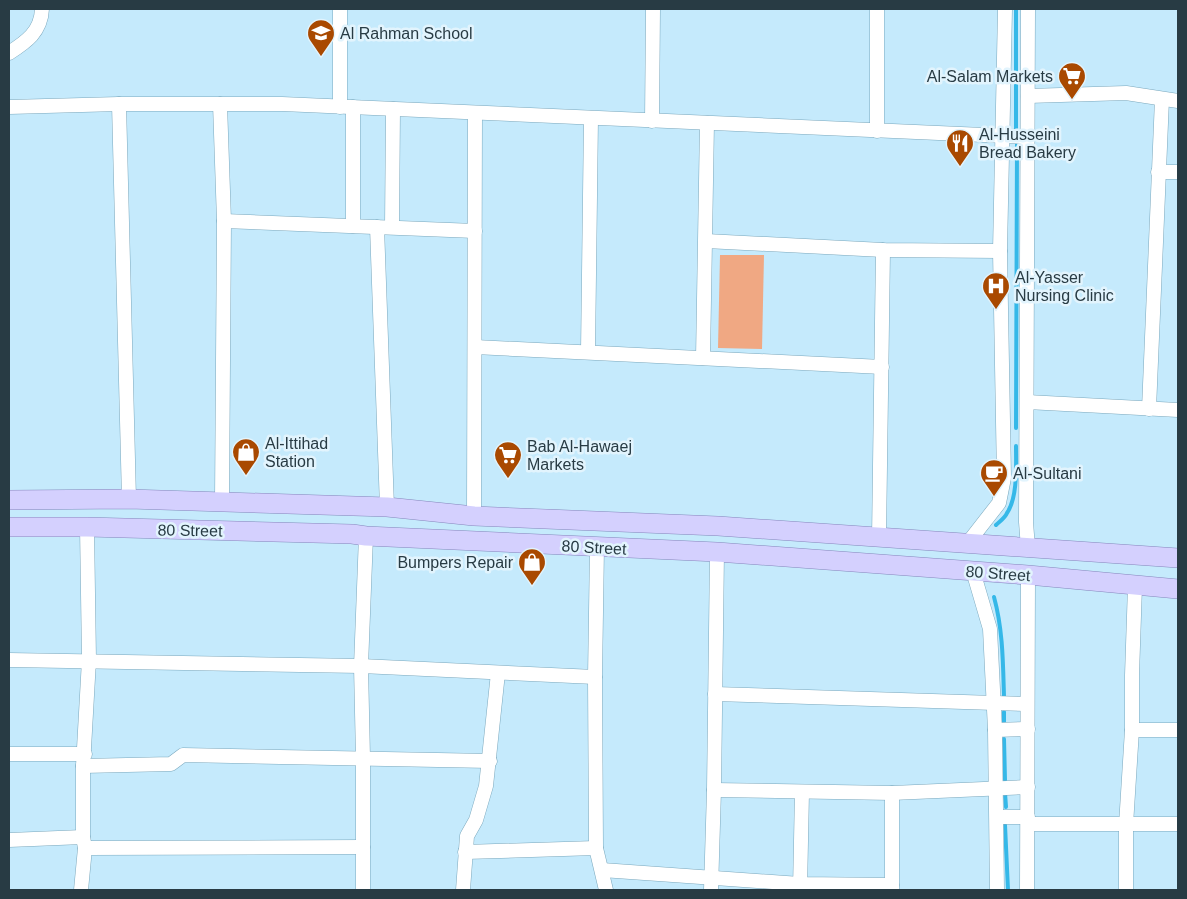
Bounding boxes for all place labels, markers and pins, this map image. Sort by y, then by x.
school or university icon: Al Rahman School [306,18,336,57]
place label: Al Rahman School [340,25,473,42]
supermarket icon: Al-Salam Markets [1057,61,1087,100]
place label: Al-Salam Markets [927,68,1053,85]
place label: Al-Husseini Bread Bakery [979,126,1076,161]
restaurant icon: Al-Husseini Bread Bakery [945,128,975,167]
place label: Al-Yasser Nursing Clinic [1015,269,1114,304]
hospital icon: Al-Yasser Nursing Clinic [981,271,1011,310]
place label: Al-Ittihad Station [265,435,328,470]
shop icon: Al-Ittihad Station [231,437,261,476]
place label: Bab Al-Hawaej Markets [527,438,632,473]
supermarket icon: Bab Al-Hawaej Markets [493,440,523,479]
cafe icon: Al-Sultani [979,458,1009,497]
place label: Al-Sultani [1013,465,1081,482]
shop icon: Bumpers Repair [517,547,547,586]
place label: Bumpers Repair [397,554,514,571]

